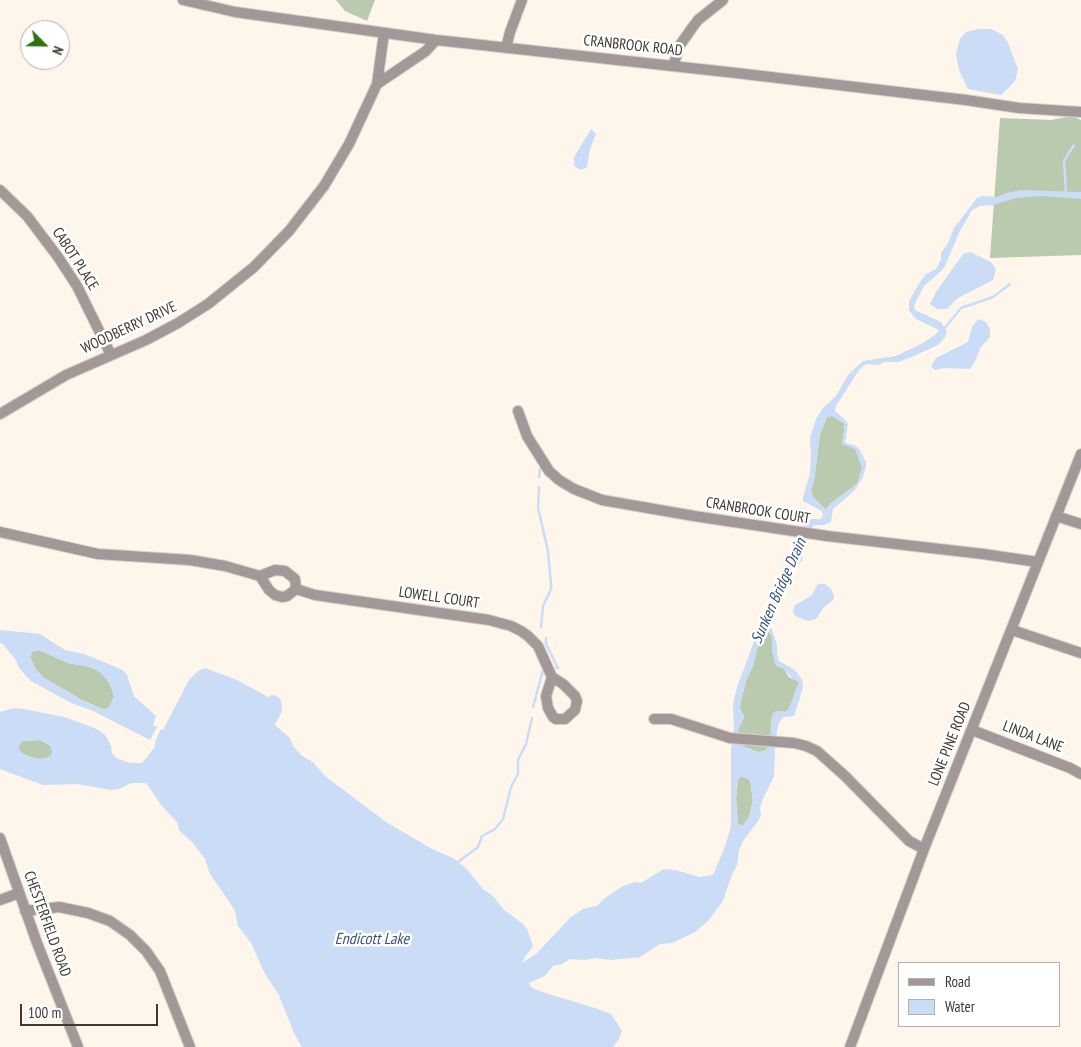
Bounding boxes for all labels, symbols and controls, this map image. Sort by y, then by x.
north arrow [20,20,70,70]
street label: CRANBROOK ROAD [583,32,683,60]
text: N [48,43,68,57]
street label: CABOT PLACE [48,224,102,294]
street label: WOODBERRY DRIVE [78,298,180,358]
street label: CRANBROOK COURT [704,494,812,528]
water label: Sunken Bridge Drain [747,536,811,646]
street label: LOWELL COURT [398,583,480,613]
street label: LONE PINE ROAD [925,699,975,789]
street label: LINDA LANE [1000,717,1066,757]
street label: CHESTERFIELD ROAD [20,869,74,979]
water label: Endicott Lake [335,929,409,949]
legend [898,962,1061,1027]
text: Road [945,972,971,991]
scale bar [22,994,160,1026]
text: Water [945,997,975,1016]
text: 100 m [28,1003,61,1022]

